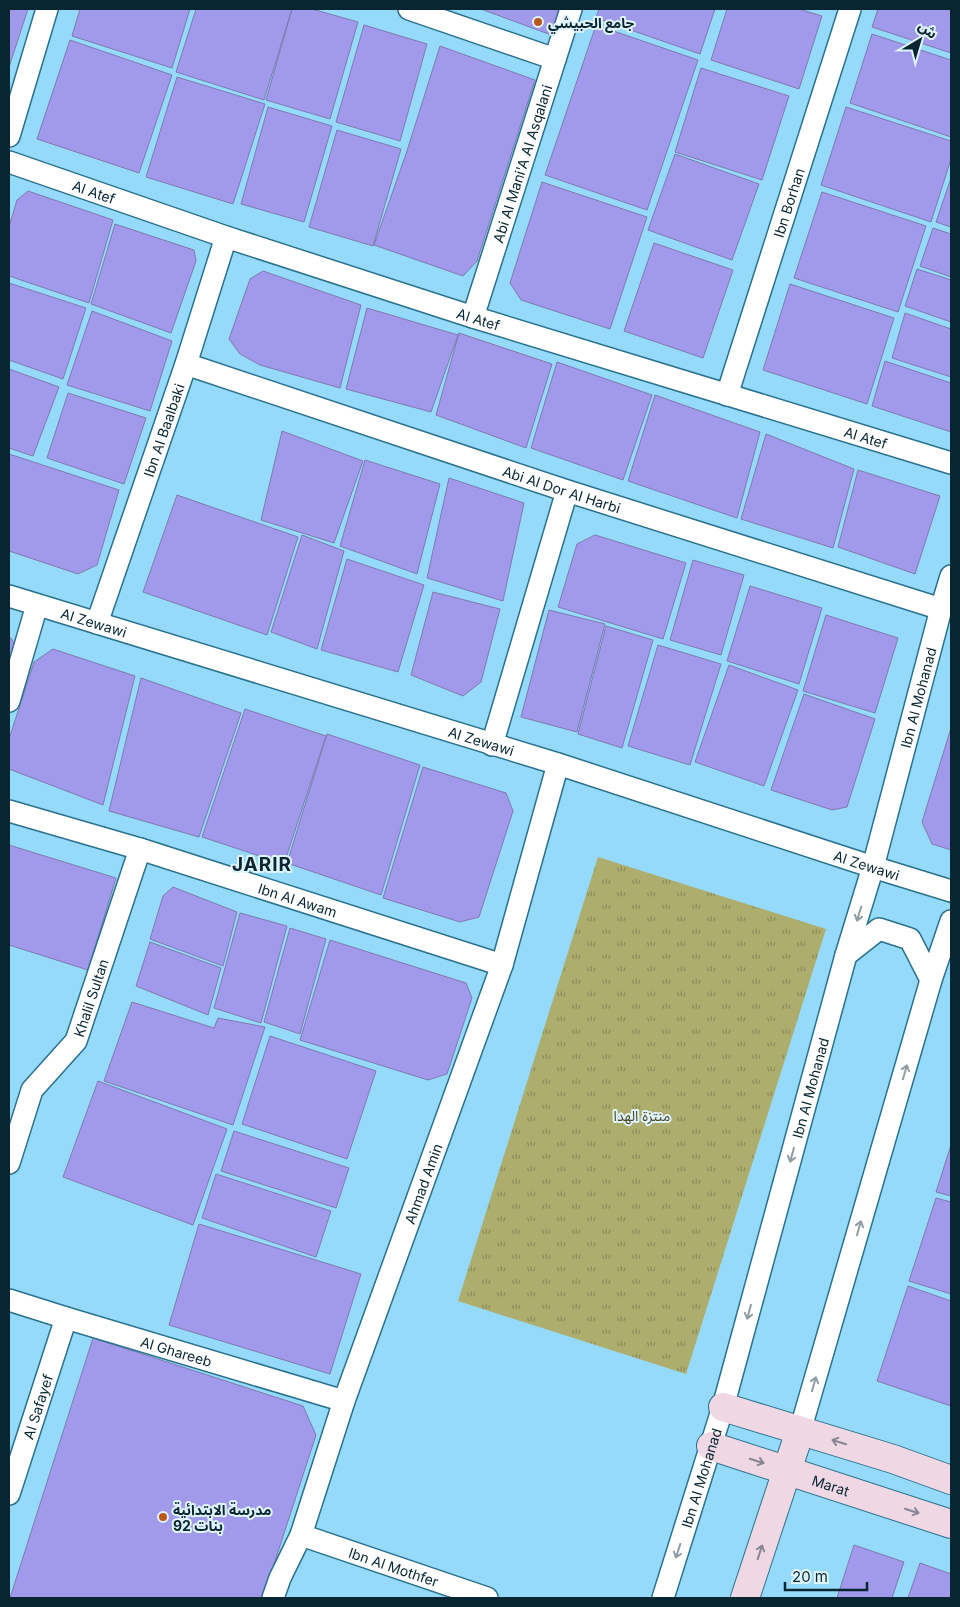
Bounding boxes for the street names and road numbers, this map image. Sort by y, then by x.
street label: Abi Al Mani'A Al Asqalani [489,82,555,245]
street label: Ibn Borhan [769,166,807,239]
street label: Al Atef [70,176,118,207]
street label: Al Atef [455,304,502,333]
street label: Ibn Al Baalbaki [139,381,187,479]
street label: Al Atef [842,422,889,452]
street label: Abi Al Dor Al Harbi [501,462,623,516]
street label: Al Zewawi [59,604,129,640]
street label: Ibn Al Mohanad [896,645,939,750]
street label: Al Zewawi [446,722,516,759]
street label: Al Zewawi [832,846,902,883]
street label: Ibn Al Awam [256,879,339,920]
street label: Khalil Sultan [69,956,111,1039]
street label: Ibn Al Mohanad [788,1036,832,1140]
street label: Ahmad Amin [400,1141,445,1226]
street label: Al Ghareeb [139,1332,214,1370]
street label: Al Safayef [19,1372,56,1441]
street label: Ibn Al Mohanad [677,1426,724,1530]
street label: Marat [810,1471,852,1499]
street label: Ibn Al Mothfer [347,1543,441,1590]

